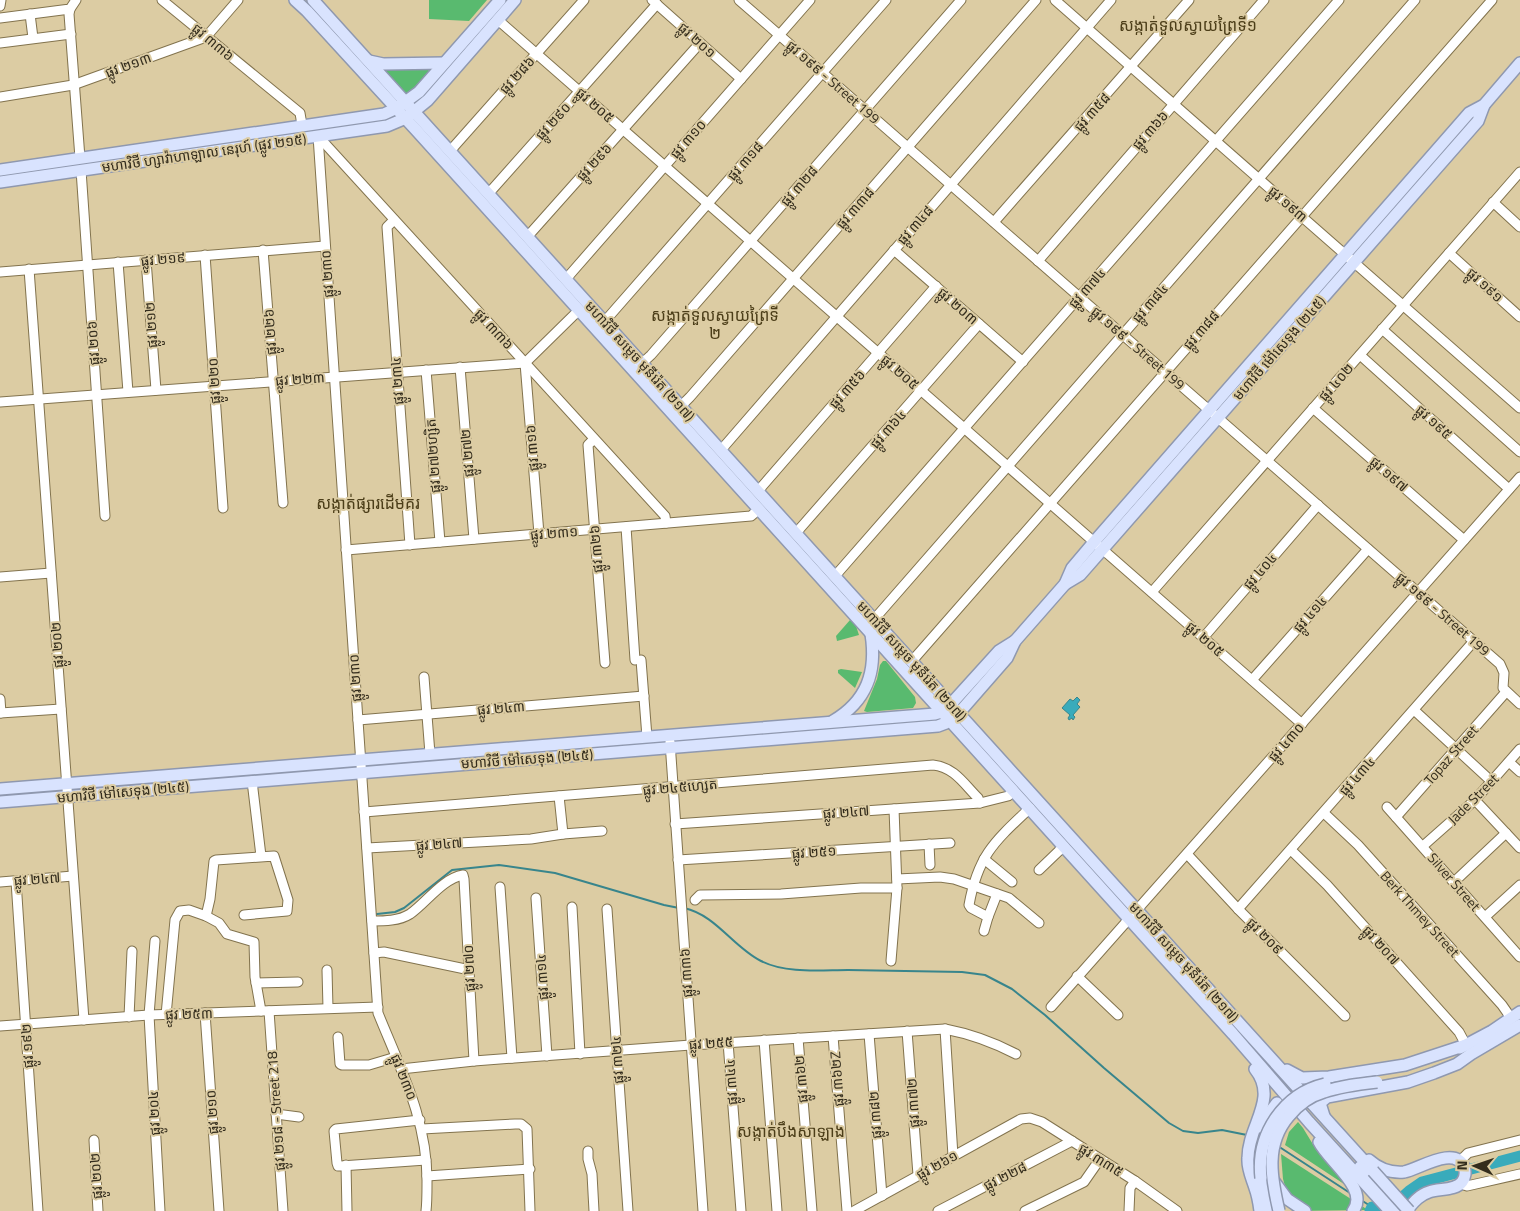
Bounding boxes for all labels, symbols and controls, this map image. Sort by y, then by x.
district label: សង្កាត់ទួលស្វាយព្រៃទី១ [1119,13,1257,37]
street label: ផ្លូវ ២០១ [672,17,721,64]
street label: ផ្លូវ ៣៣៦ [186,18,239,67]
street label: ផ្លូវ ១៩៩ - Street 199 [780,35,885,130]
street label: ផ្លូវ ២១៣ [102,46,155,85]
street label: ផ្លូវ ២៨៦ [494,51,541,100]
street label: ផ្លូវ ២០៥ [570,82,619,129]
street label: ផ្លូវ ៣៥៨ [1068,87,1117,137]
street label: ផ្លូវ ២៩០ [530,97,577,146]
street label: ផ្លូវ ៣៦៦ [1126,105,1174,155]
street label: ផ្លូវ ៣១០ [664,114,712,164]
street label: មហាវិថី ហ្សាវ៉ាហាឡាល នេរុហ៍ (ផ្លូវ ២១៥) [100,128,308,179]
street label: ផ្លូវ ៣១៨ [721,136,769,186]
street label: ផ្លូវ ២៩៦ [571,138,618,187]
street label: ផ្លូវ ៣២៨ [775,161,824,212]
street label: ផ្លូវ ១៩៣ [1263,180,1313,228]
street label: ផ្លូវ ៣៣៨ [830,182,880,235]
street label: ផ្លូវ ៣៤៨ [891,200,939,250]
street label: ផ្លូវ ២១៩ [140,246,186,273]
street label: ផ្លូវ ២៣០ [314,249,341,299]
street label: ផ្លូវ ១៩១ [1461,262,1508,308]
street label: ផ្លូវ ៣៧៤ [1063,263,1112,314]
street label: ផ្លូវ ៣៨៤ [1126,278,1174,328]
street label: ផ្លូវ ២០៣ [932,282,983,331]
street label: មហាវិថី ម៉ៅសេទុង (២៤៥) [1227,291,1330,405]
street label: មហាវិថី សម្តេច មុនីរ៉េត (២១៧) [581,296,700,426]
street label: ផ្លូវ ២១២ [138,301,165,349]
street label: ផ្លូវ ១៩៩ - Street 199 [1085,301,1190,396]
street label: ផ្លូវ ៣៣៦ [468,303,519,355]
district label: សង្កាត់ទួលស្វាយព្រៃទី ២ [651,303,779,345]
street label: ផ្លូវ ៣៨៨ [1177,305,1225,355]
street label: ផ្លូវ ២២៦ [257,308,284,356]
street label: ផ្លូវ ២០៦ [80,320,107,366]
street label: ផ្លូវ ២០៥ [875,349,924,396]
street label: ផ្លូវ ២៣៤ [384,356,411,406]
street label: ផ្លូវ ២២០ [201,357,228,405]
street label: ផ្លូវ ៤០២ [1313,358,1360,407]
street label: ផ្លូវ ៣៥៦ [823,364,871,414]
street label: ផ្លូវ ២២៣ [274,366,326,393]
street label: ផ្លូវ ១៩៥ [1410,399,1457,445]
street label: ផ្លូវ ៣៦៤ [864,404,912,454]
street label: ផ្លូវ ២៧២ហ្សិត [419,418,448,494]
street label: ផ្លូវ ៣១៦ [519,424,546,472]
street label: ផ្លូវ ២៧២ [454,428,481,478]
street label: ផ្លូវ ១៩៧ [1364,451,1413,498]
district label: សង្កាត់ផ្សារដើមគរ [316,491,420,515]
street label: ផ្លូវ ២៣១ [529,520,579,547]
street label: ផ្លូវ ៣២៦ [583,524,610,574]
street label: ផ្លូវ ៤០៤ [1238,547,1283,595]
street label: ផ្លូវ ១៩៩ - Street 199 [1390,567,1495,662]
street label: ផ្លូវ ៤១៤ [1288,590,1333,638]
street label: មហាវិថី សម្តេច មុនីរ៉េត (២១៧) [853,596,972,726]
street label: ផ្លូវ ២០៥ [1180,616,1229,663]
street label: ផ្លូវ ២០២ [44,621,71,669]
street label: ផ្លូវ ២៣០ [342,653,369,703]
street label: ផ្លូវ ២៤៣ [476,695,526,722]
street label: ផ្លូវ ៤៣០ [1262,717,1310,767]
street label: Topaz Street [1419,720,1483,789]
street label: មហាវិថី ម៉ៅសេទុង (២៤៥) [460,743,594,774]
street label: ផ្លូវ ៤៣៤ [1333,751,1381,801]
street label: Jade Street [1442,768,1503,829]
street label: ផ្លូវ ២៤៥ហ្សេត [642,773,718,802]
street label: មហាវិថី ម៉ៅសេទុង (២៤៥) [56,775,190,808]
street label: ផ្លូវ ២៤៧ [822,799,870,826]
street label: ផ្លូវ ២៤៧ [415,831,463,858]
street label: ផ្លូវ ២៥១ [791,839,837,866]
street label: Silver Street [1423,848,1486,916]
street label: ផ្លូវ ២៤៧ [13,866,61,893]
street label: Berk Thmey Street [1376,866,1465,962]
street label: មហាវិថី សម្តេច មុនីរ៉េត (២១៧) [1125,897,1244,1027]
street label: ផ្លូវ ២០៩ [1241,912,1289,960]
street label: ផ្លូវ ២០៧ [1356,920,1405,971]
street label: ផ្លូវ ២៧០ [457,944,482,992]
street label: ផ្លូវ ៣៣៦ [673,947,700,998]
street label: ផ្លូវ ៣១៤ [529,953,556,1001]
street label: ផ្លូវ ២៥៣ [165,1002,213,1027]
street label: ផ្លូវ ១៩២ [14,1023,41,1069]
street label: ផ្លូវ ២៥៥ [688,1030,734,1057]
street label: ផ្លូវ ៣២៤ [604,1035,631,1085]
street label: ផ្លូវ ២១៨ - Street 218 [261,1050,292,1172]
street label: ផ្លូវ ៣៦២Z [824,1050,851,1107]
street label: ផ្លូវ ២៣០ [384,1051,423,1104]
street label: ផ្លូវ ៣៦២ [788,1054,815,1104]
street label: ផ្លូវ ៣៤៤ [718,1058,745,1106]
street label: ផ្លូវ ៣៧២ [900,1077,927,1129]
street label: ផ្លូវ ២១០ [199,1089,226,1135]
street label: ផ្លូវ ២០៤ [142,1090,167,1136]
street label: ផ្លូវ ៣៨២ [862,1090,889,1140]
district label: សង្កាត់បឹងសាឡាង [737,1119,845,1143]
street label: ផ្លូវ ៣៣៥ [1074,1138,1128,1183]
north arrow [1450,1141,1500,1191]
street label: ផ្លូវ ២៦១ [912,1145,962,1186]
street label: ផ្លូវ ២០២ [83,1152,110,1200]
street label: ផ្លូវ ២២៨ [979,1156,1031,1197]
text: N [1451,1160,1472,1171]

